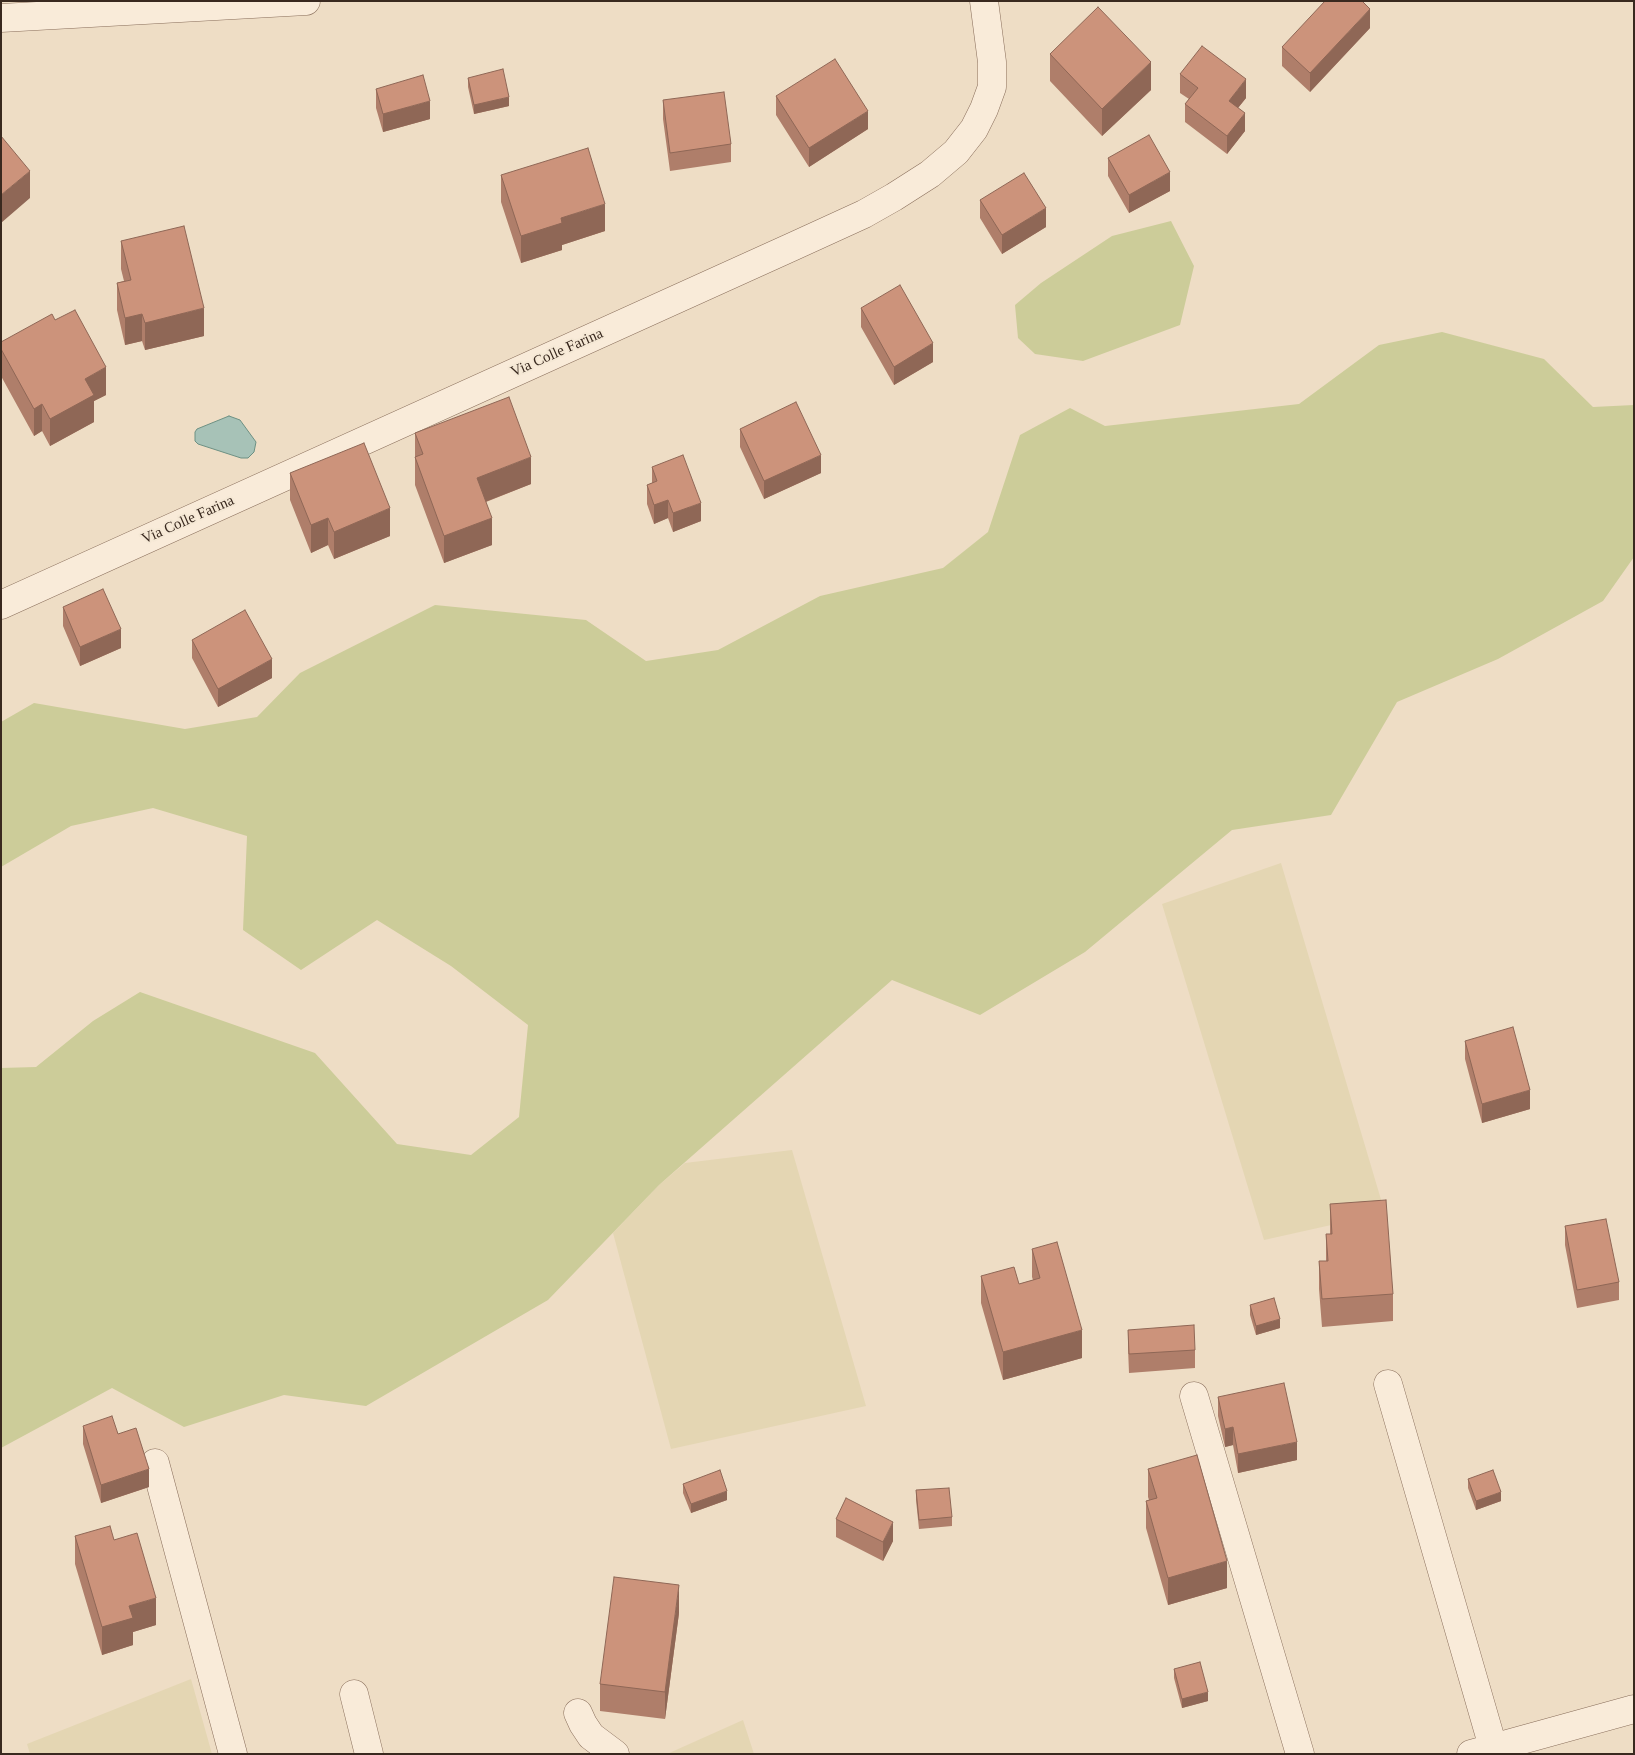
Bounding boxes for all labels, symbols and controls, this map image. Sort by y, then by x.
street label: Via Colle Farina [508,325,606,381]
street label: Via Colle Farina [139,492,237,548]

